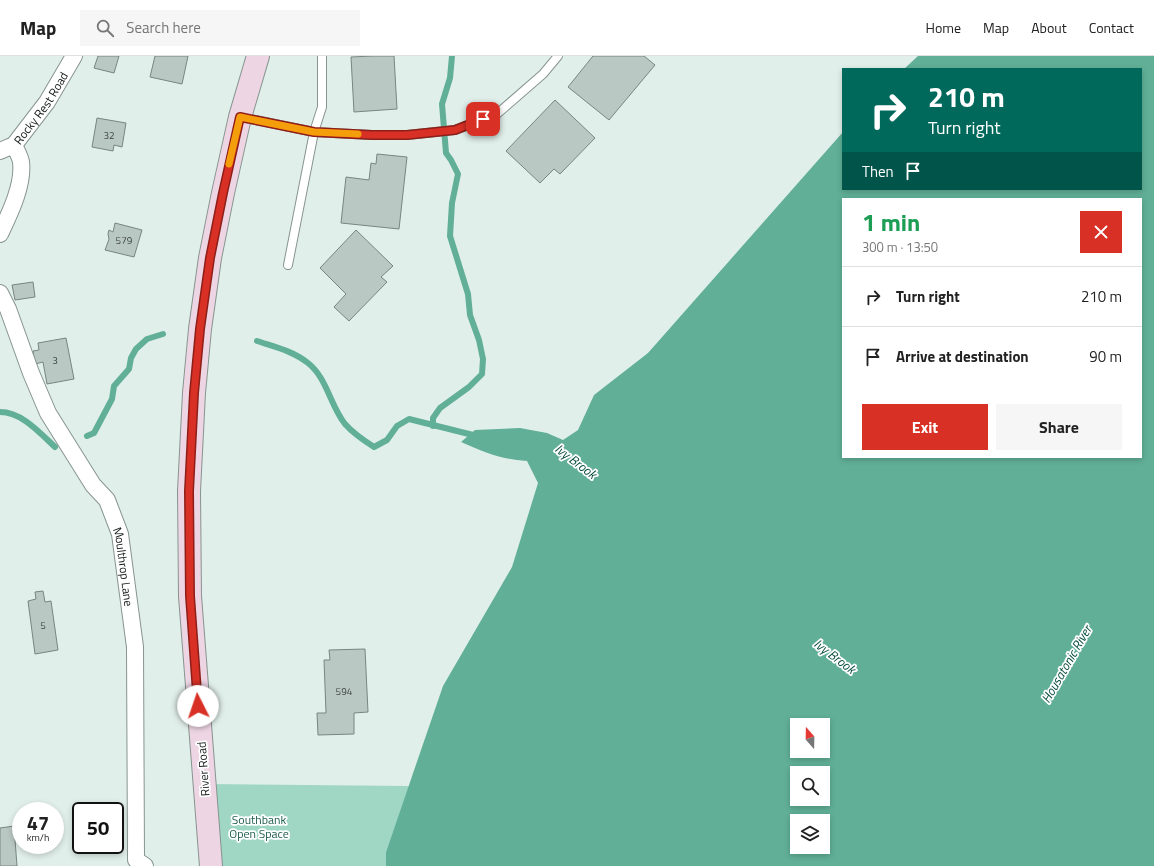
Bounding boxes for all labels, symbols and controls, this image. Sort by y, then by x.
search box [80,10,360,46]
text: Map [20,13,56,42]
text: Search here [126,16,201,39]
icon: search [94,17,116,39]
text: Home [926,17,961,38]
text: Map [983,17,1009,38]
text: About [1031,17,1067,38]
text: Contact [1089,17,1134,38]
street label: Rocky Rest Road [8,68,72,148]
text: 210 m [928,75,1005,118]
icon: right [862,84,914,136]
pin [466,102,500,136]
icon: arrive [472,108,494,130]
text: Turn right [928,114,1001,141]
house number: 32 [103,128,115,143]
text: Then [862,160,894,183]
icon: arrive [902,160,924,182]
text: 1 min [862,204,920,240]
button: close [1080,211,1122,253]
house number: 579 [116,233,133,248]
text: 300 m · 13:50 [862,237,938,257]
text: Turn right [896,285,960,308]
text: 210 m [1081,285,1122,308]
icon: right [862,286,884,308]
text: Arrive at destination [896,345,1029,368]
text: 90 m [1089,345,1122,368]
icon: arrive [862,346,884,368]
house number: 3 [52,353,58,368]
button: Exit [862,404,988,450]
button: Share [996,404,1122,450]
water label: Ivy Brook [551,439,603,485]
street label: Moulthrop Lane [109,524,139,607]
house number: 5 [40,618,46,633]
water label: Housatonic River [1036,620,1097,707]
water label: Ivy Brook [810,634,862,680]
house number: 594 [336,684,353,699]
position arrow [177,685,219,727]
north arrow [790,718,830,758]
map controls [790,718,830,854]
street label: River Road [192,741,214,797]
button: search [790,766,830,806]
speed limit sign: 50 [72,802,124,854]
text: 47 [27,807,49,838]
park label: Southbank Open Space [229,810,289,843]
button: layers [790,814,830,854]
text: km/h [27,830,49,845]

